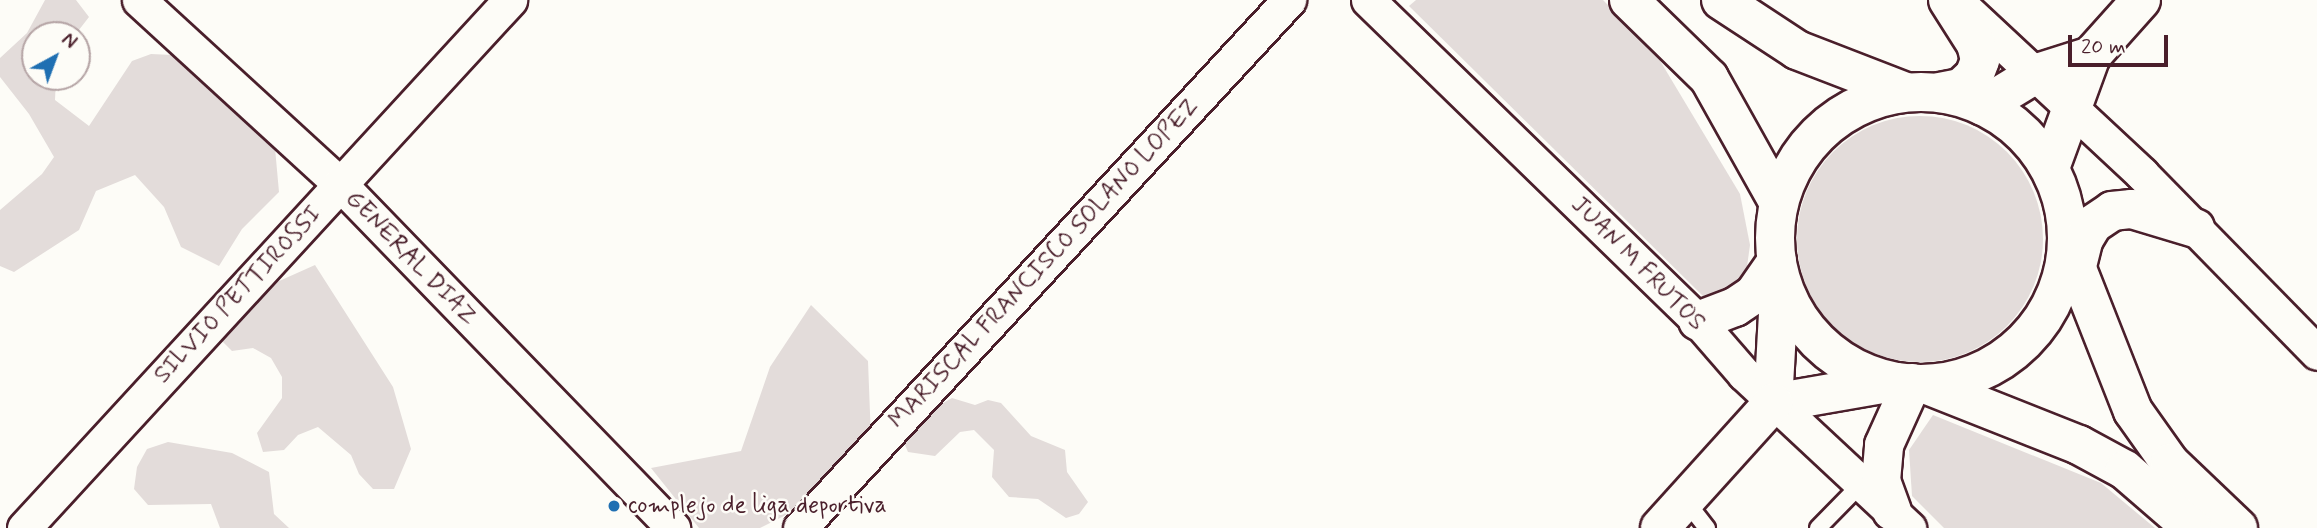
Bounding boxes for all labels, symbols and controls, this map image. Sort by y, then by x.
north arrow [21,21,91,91]
scale bar [2072,21,2172,65]
text: N [56,28,82,55]
text: 20 m [2081,33,2126,61]
street label: MARISCAL FRANCISCO SOLANO LOPEZ [884,94,1204,434]
street label: GENERAL DIAZ [340,185,482,331]
street label: JUAN M FRUTOS [1564,190,1712,338]
street label: SILVIO PETTIROSSI [148,200,328,390]
place label: complejo de liga deportiva [628,492,888,520]
marker: complejo de liga deportiva [606,498,622,514]

